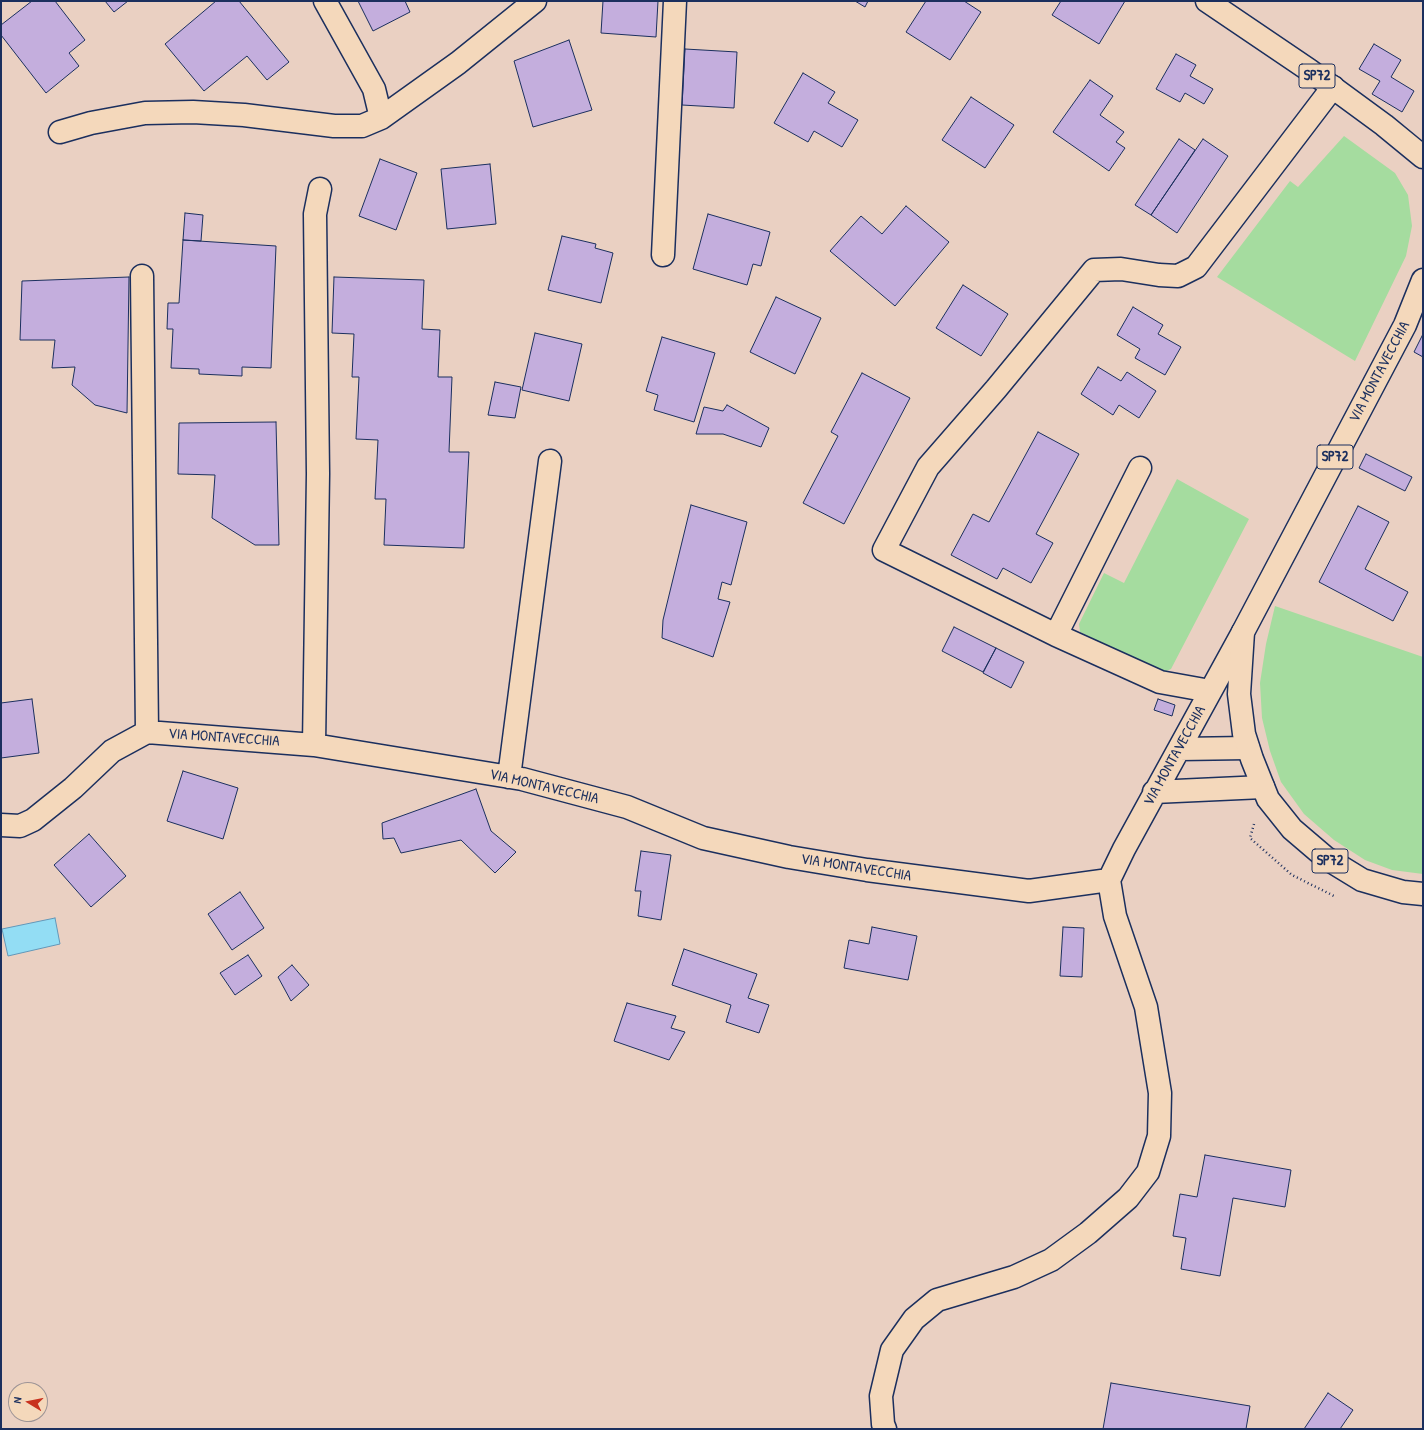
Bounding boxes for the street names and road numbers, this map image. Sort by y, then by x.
road number: SP72 [1299,64,1335,88]
street label: VIA MONTAVECCHIA [1346,318,1414,426]
road number: SP72 [1317,445,1353,469]
street label: VIA MONTAVECCHIA [1140,703,1210,809]
street label: VIA MONTAVECCHIA [168,725,280,751]
street label: VIA MONTAVECCHIA [488,766,600,808]
road number: SP72 [1312,849,1348,873]
street label: VIA MONTAVECCHIA [799,850,913,886]

